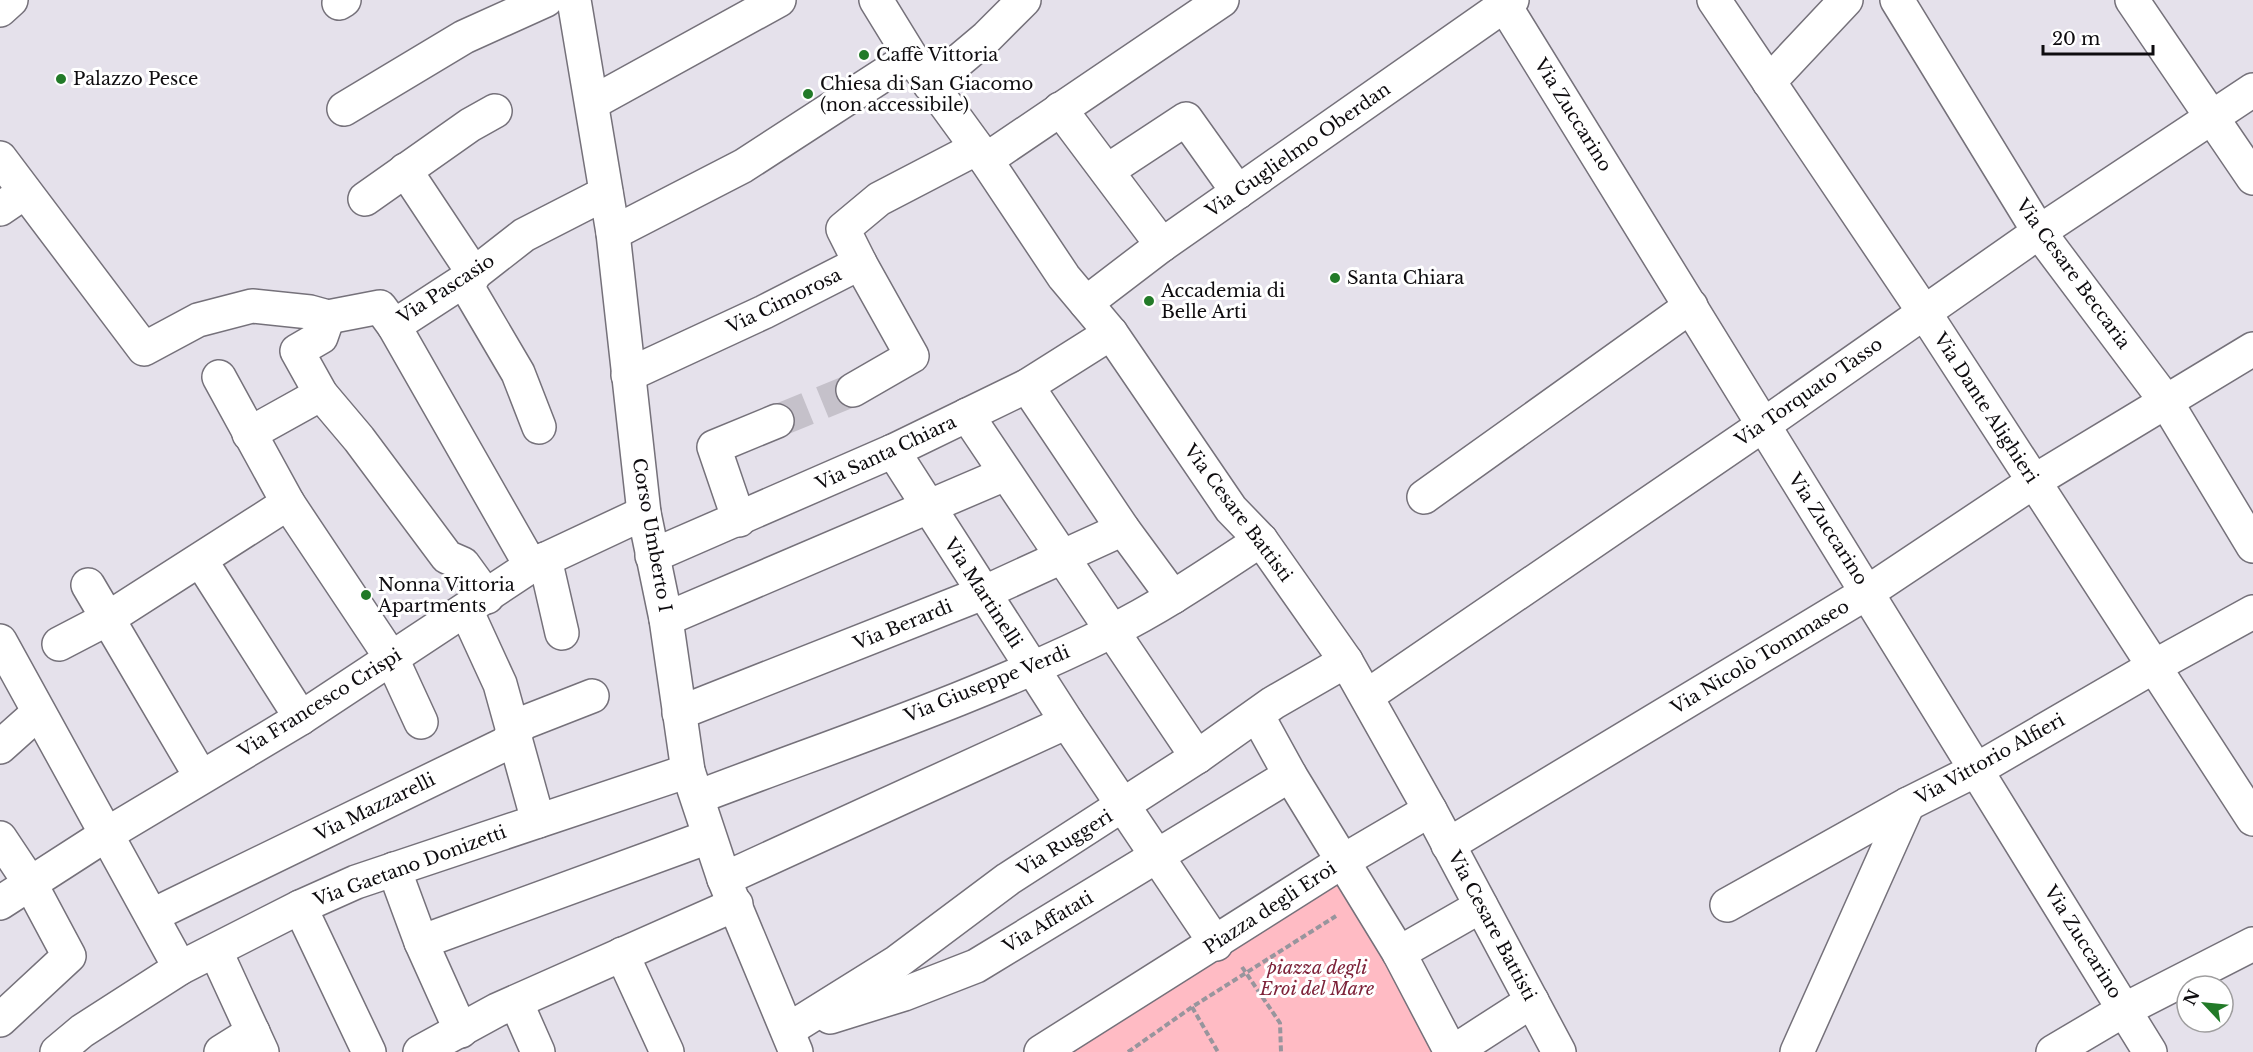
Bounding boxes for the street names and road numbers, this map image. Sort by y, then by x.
street label: Via Zuccarino [1529,54,1617,176]
street label: Via Guglielmo Oberdan [1201,78,1394,223]
street label: Via Cesare Beccaria [2011,194,2135,353]
street label: Via Pascasio [393,250,499,329]
street label: Via Cimorosa [722,264,845,339]
street label: Via Dante Alighieri [1929,328,2043,487]
street label: Via Torquato Tasso [1730,333,1887,452]
street label: Via Santa Chiara [811,411,960,496]
street label: Via Cesare Battisti [1179,439,1297,586]
street label: Corso Umberto I [628,456,676,614]
street label: Via Zuccarino [1783,468,1872,589]
street label: Via Martinelli [939,533,1027,652]
street label: Via Berardi [850,595,956,655]
street label: Via Nicolò Tommaseo [1666,595,1853,719]
street label: Via Giuseppe Verdi [900,641,1073,728]
street label: Via Francesco Crispi [233,644,406,763]
street label: Via Vittorio Alfieri [1911,709,2068,810]
street label: Via Mazzarelli [310,768,439,846]
street label: Via Ruggeri [1013,805,1117,881]
street label: Via Gaetano Donizetti [310,821,509,911]
street label: Via Cesare Battisti [1443,846,1541,1005]
street label: Piazza degli Eroi [1200,857,1340,959]
street label: Via Zuccarino [2039,881,2127,1003]
street label: Via Affatati [998,887,1097,958]

